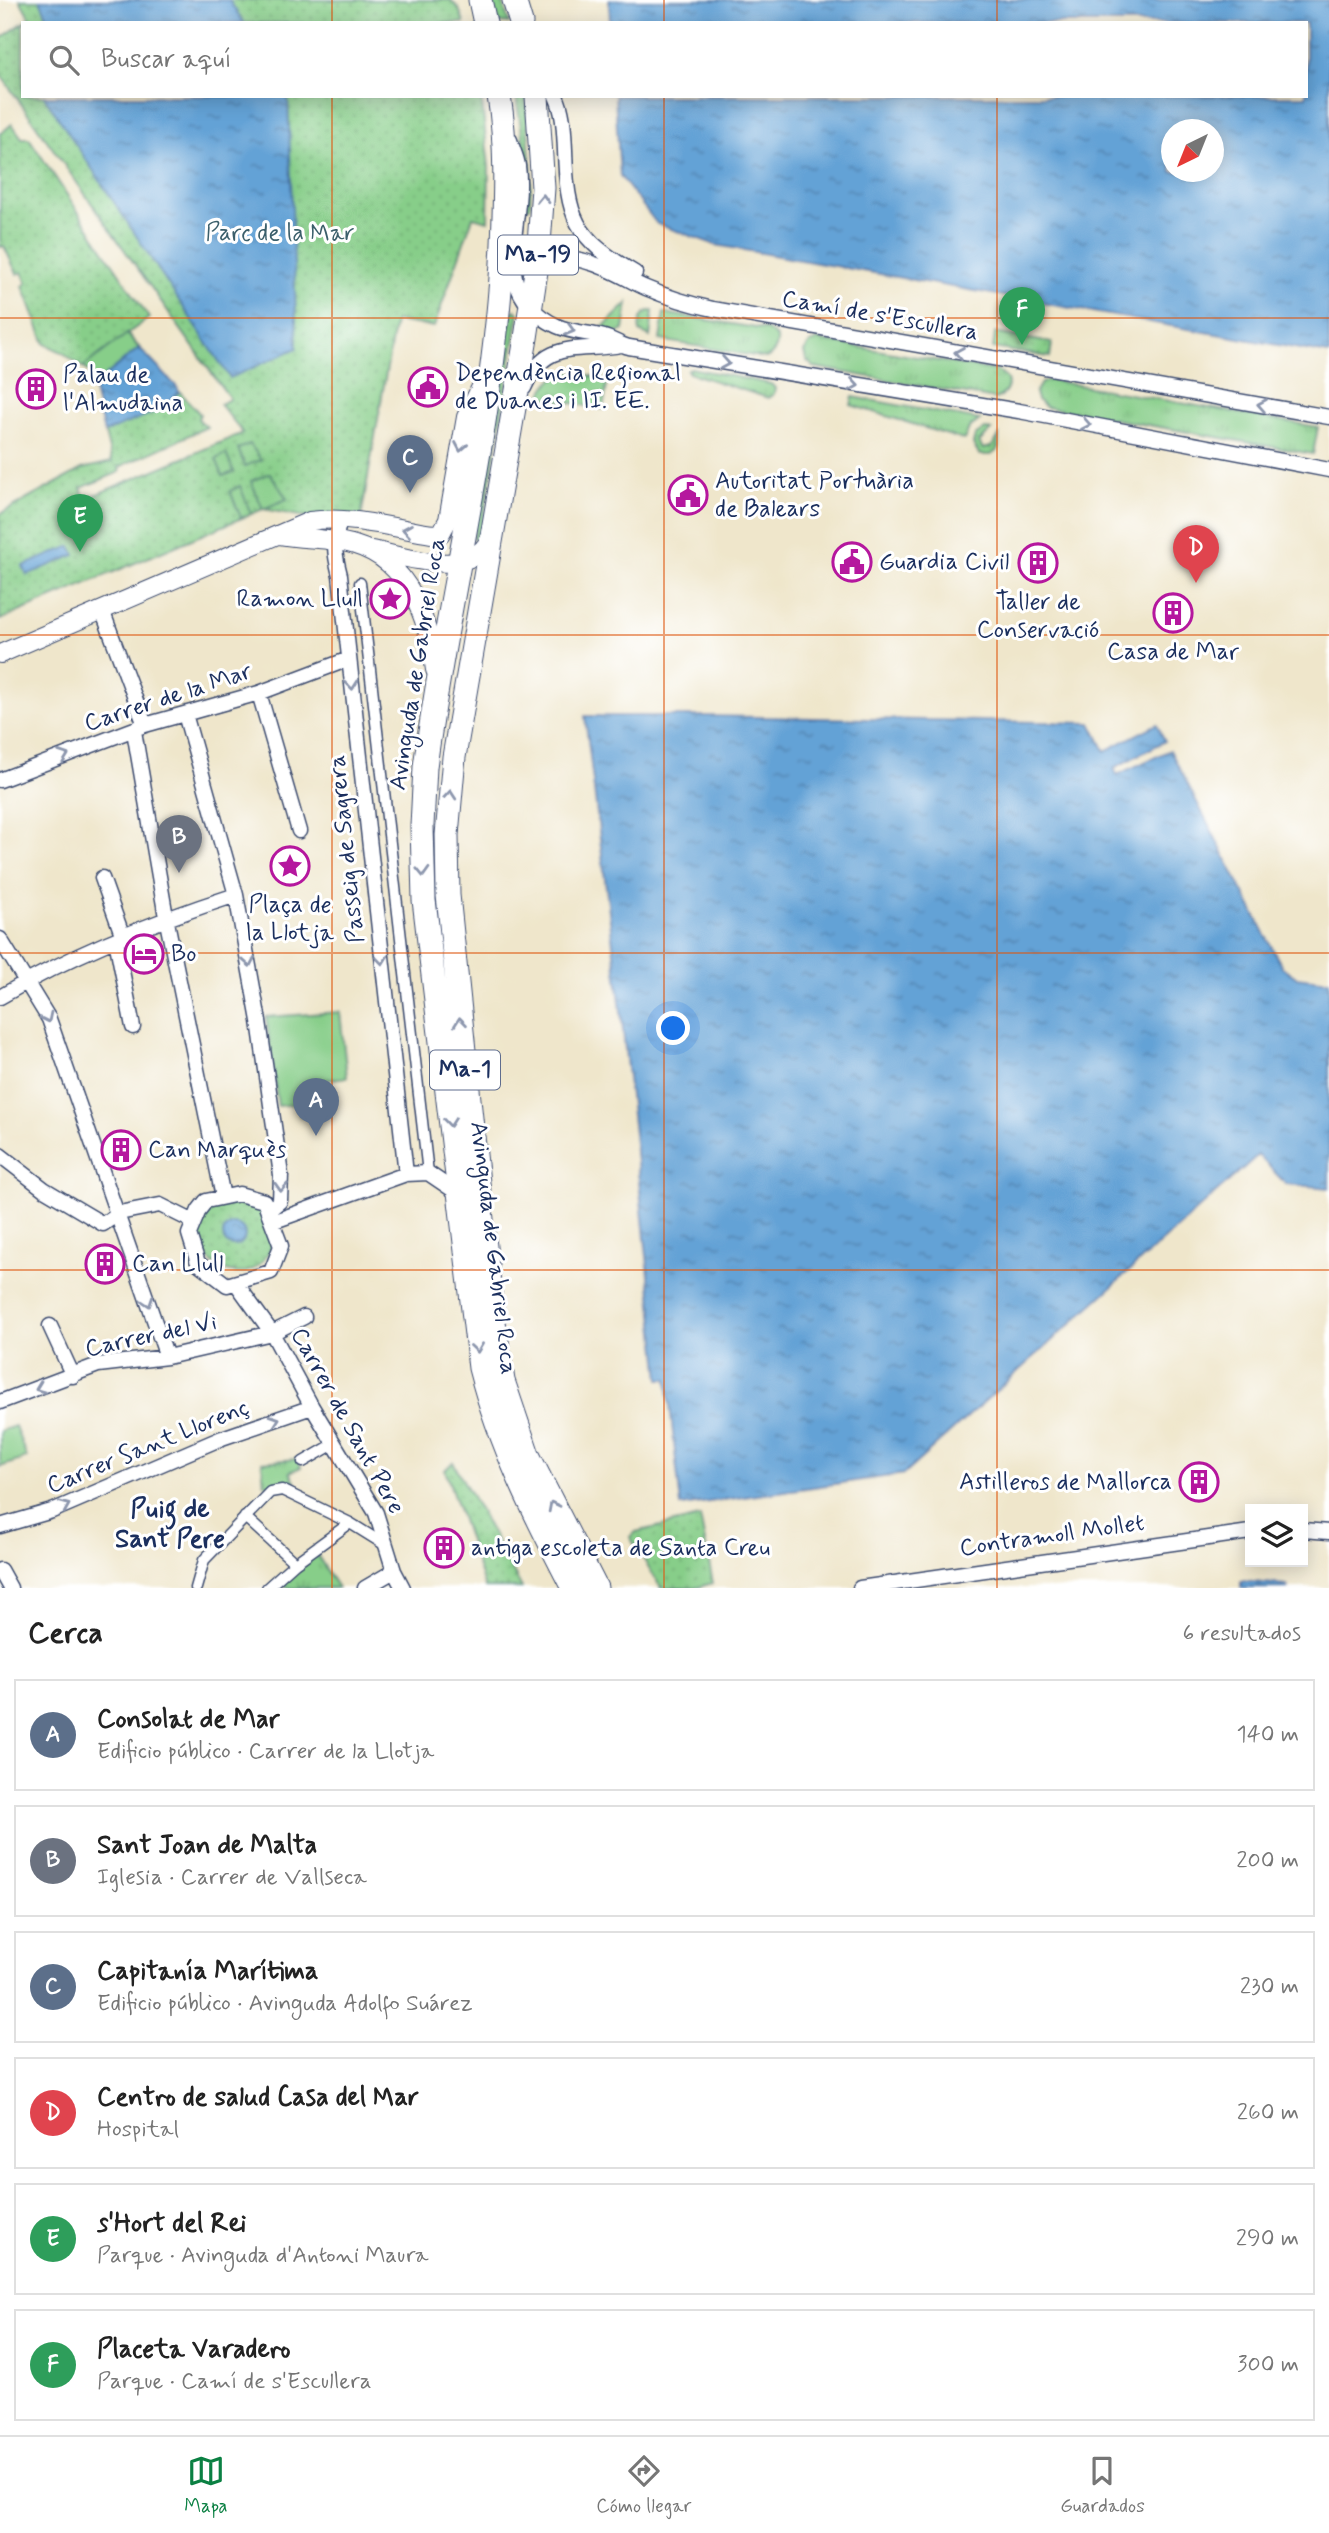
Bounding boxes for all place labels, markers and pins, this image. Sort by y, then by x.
pin: F [999,287,1045,345]
place label: Dependència Regional de Duanes i II. EE. [455,358,681,417]
place label: Palau de l'Almudaina [63,360,183,419]
public building icon: Dependència Regional de Duanes i II. EE. [407,366,449,408]
building icon: Palau de l'Almudaina [15,368,57,410]
pin: C [387,435,433,493]
place label: Autoritat Portuària de Balears [715,466,914,525]
public building icon: Autoritat Portuària de Balears [667,474,709,516]
pin: E [57,494,103,552]
pin: D [1173,525,1219,583]
public building icon: Guardia Civil [831,541,873,583]
building icon: Taller de Conservació [1017,542,1059,584]
place label: Guardia Civil [879,547,1009,578]
place icon: Ramon Llull [369,578,411,620]
place label: Ramon Llull [236,584,363,615]
place label: Taller de Conservació [977,587,1099,646]
building icon: Casa de Mar [1152,592,1194,634]
place label: Casa de Mar [1107,637,1239,668]
pin: B [156,815,202,873]
place icon: Plaça de la Llotja [269,845,311,887]
place label: Plaça de la Llotja [246,890,335,949]
hotel icon: Bo [123,933,165,975]
place label: Bo [171,939,196,970]
pin: A [293,1078,339,1136]
building icon: Can Marquès [100,1129,142,1171]
place label: Can Marquès [148,1135,287,1166]
building icon: Can Llull [84,1243,126,1285]
place label: Can Llull [132,1249,223,1280]
building icon: Astilleros de Mallorca [1178,1461,1220,1503]
place label: Astilleros de Mallorca [959,1467,1172,1498]
building icon: antiga escoleta de Santa Creu [423,1527,465,1569]
place label: antiga escoleta de Santa Creu [471,1533,770,1564]

